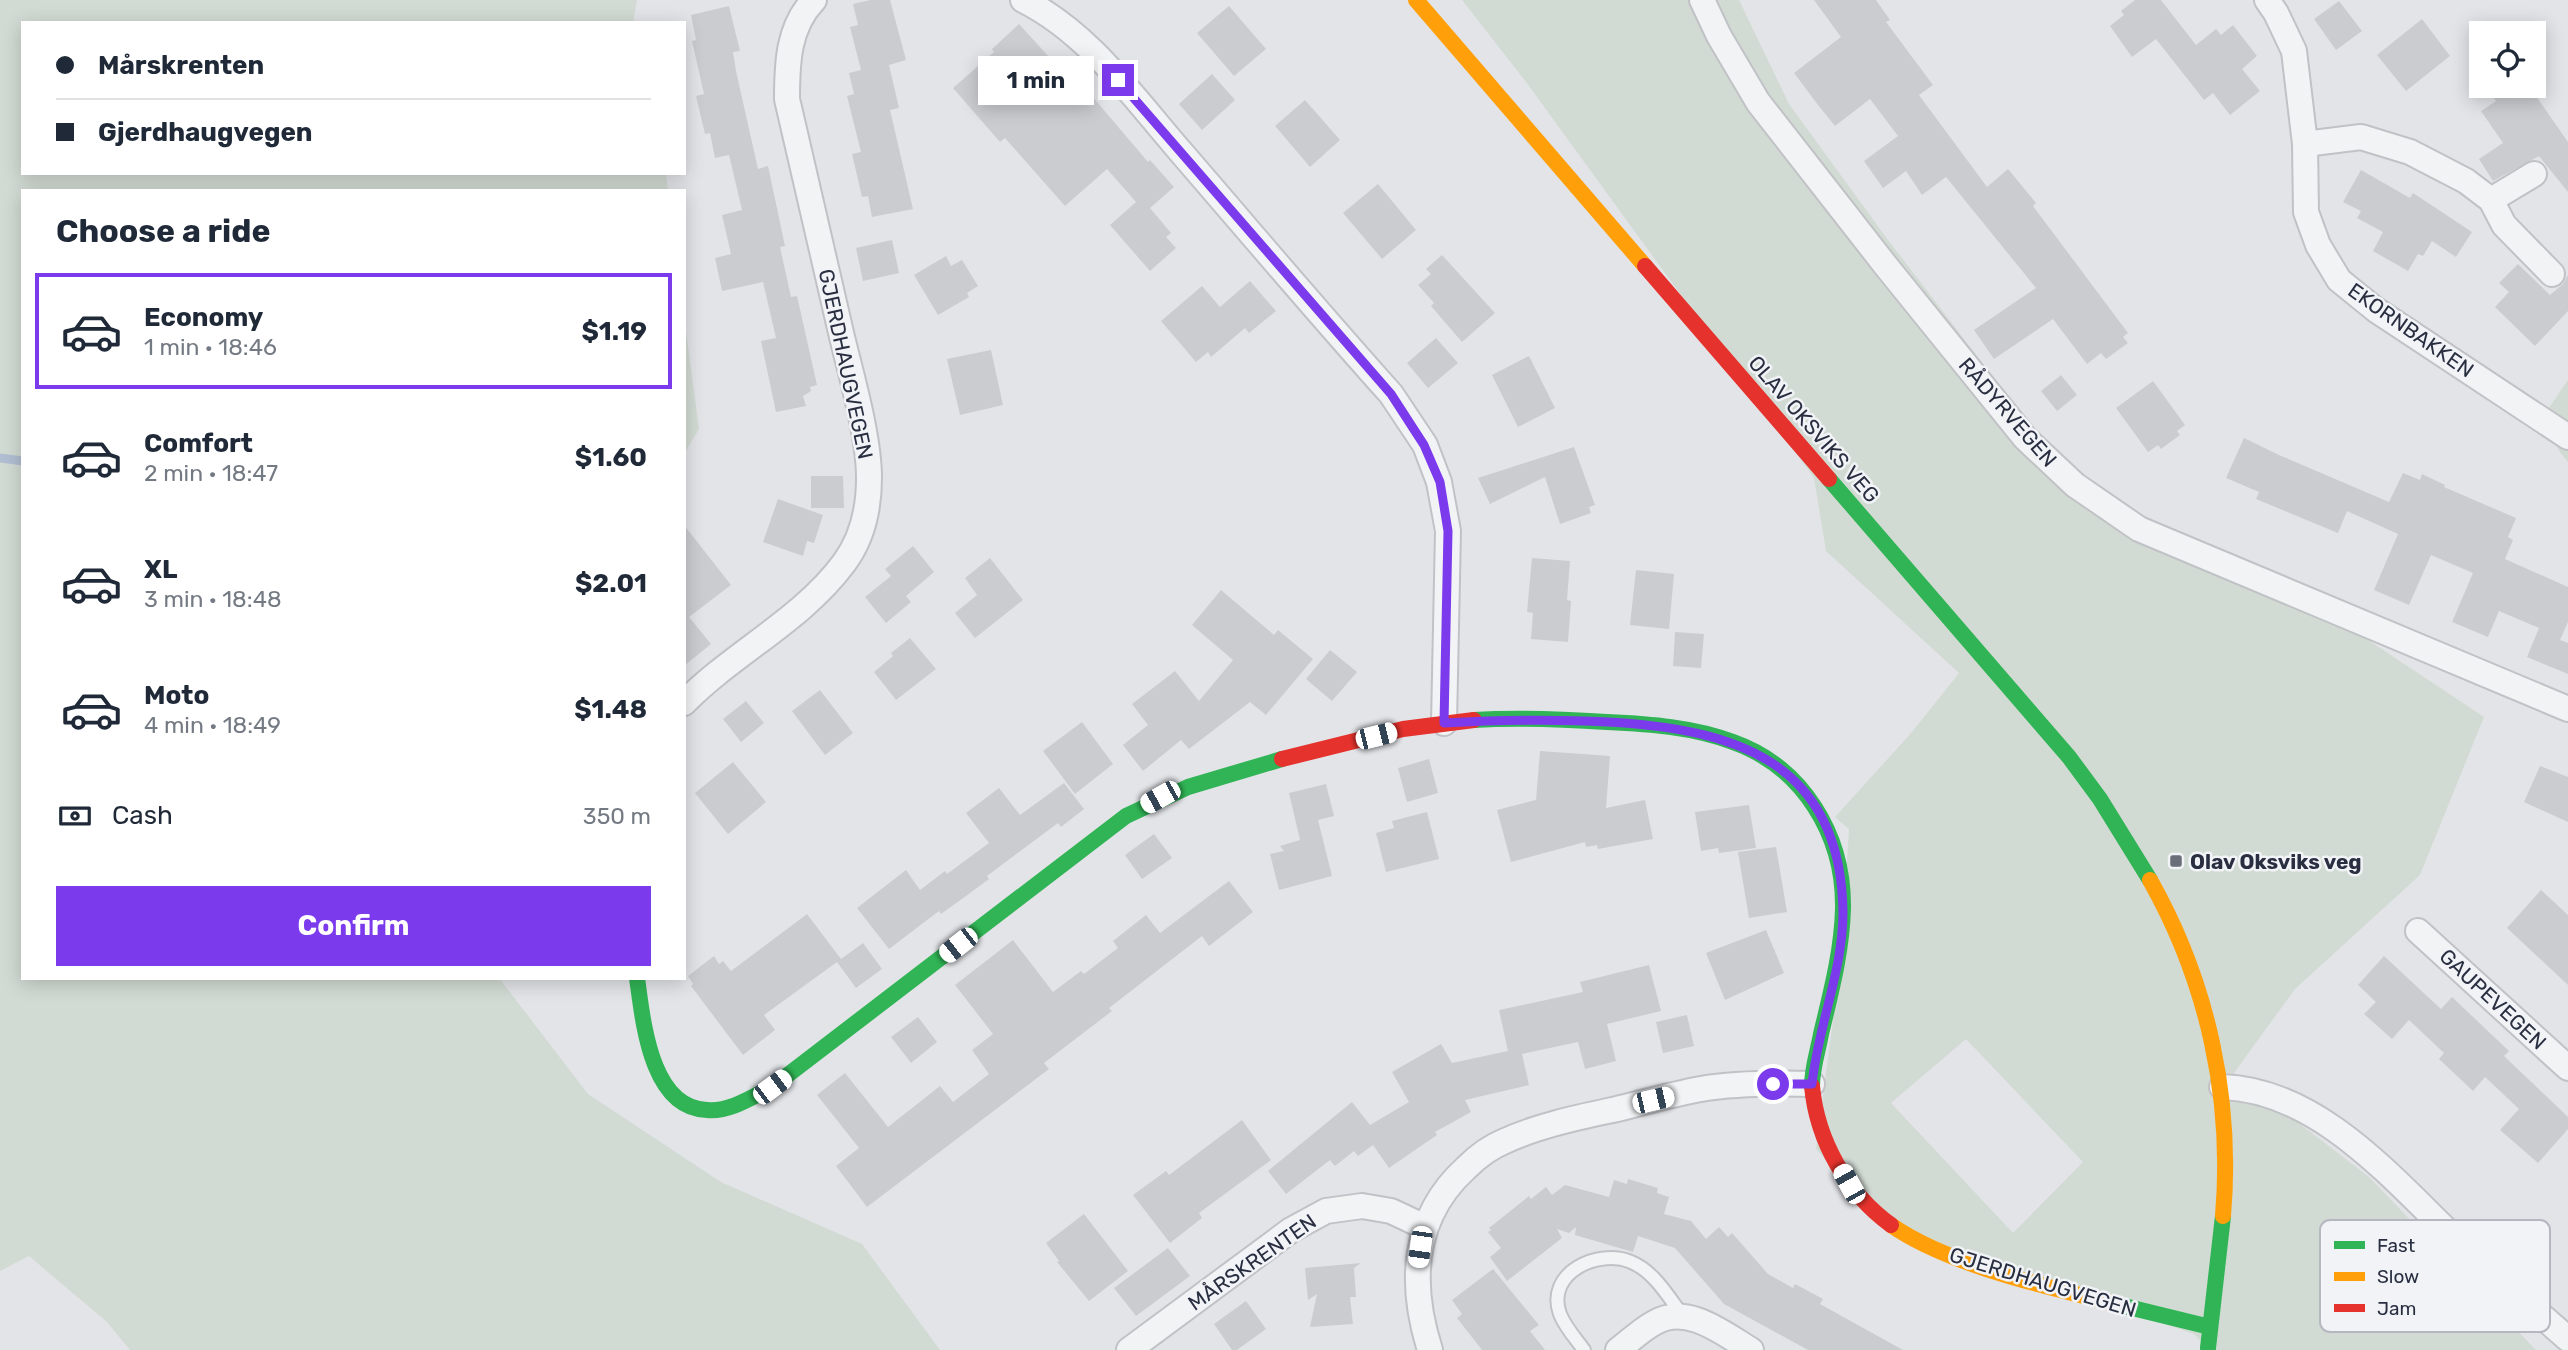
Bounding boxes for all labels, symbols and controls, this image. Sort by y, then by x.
map controls [2469,21,2546,98]
button: locate [2469,21,2546,98]
text: Mårskrenten [98,50,264,81]
callout: 1 min [978,56,1094,104]
route end [1102,64,1134,96]
text: 1 min [1007,66,1065,94]
text: Gjerdhaugvegen [98,117,313,148]
text: Choose a ride [56,212,270,250]
street label: GJERDHAUGVEGEN [814,267,878,461]
street label: EKORNBAKKEN [2343,277,2479,383]
icon: car [60,300,123,363]
text: Economy [144,302,263,333]
text: $1.19 [581,316,647,347]
text: 1 min · 18:46 [144,333,277,361]
street label: OLAV OKSVIKS VEG [1743,350,1885,508]
street label: RÅDYRVEGEN [1954,352,2062,472]
icon: car [60,426,123,489]
text: Comfort [144,428,253,459]
text: $1.60 [575,442,647,473]
text: 2 min · 18:47 [144,459,278,487]
icon: car [60,552,123,615]
text: XL [144,554,177,585]
text: $2.01 [575,568,647,599]
text: 3 min · 18:48 [144,585,282,613]
icon: car [60,678,123,741]
text: Moto [144,680,209,711]
text: $1.48 [574,694,647,725]
text: 4 min · 18:49 [144,711,281,739]
car [1354,721,1399,751]
car [1137,778,1184,816]
icon: cash [56,797,94,835]
text: Cash [112,800,173,831]
text: 350 m [583,802,651,830]
place label: Olav Oksviks veg [2190,849,2362,874]
marker: Olav Oksviks veg [2168,853,2184,869]
button: Confirm [56,886,651,966]
car [935,924,982,966]
street label: GAUPEVEGEN [2435,943,2551,1055]
car [749,1066,796,1108]
route start [1757,1068,1789,1100]
car [1631,1085,1676,1115]
car [1830,1161,1869,1207]
street label: MÅRSKRENTEN [1183,1209,1321,1315]
legend [2320,1220,2550,1332]
car [1407,1225,1434,1269]
text: Fast [2377,1234,2416,1257]
street label: GJERDHAUGVEGEN [1947,1242,2139,1322]
text: Slow [2377,1265,2419,1288]
text: Jam [2377,1297,2416,1320]

